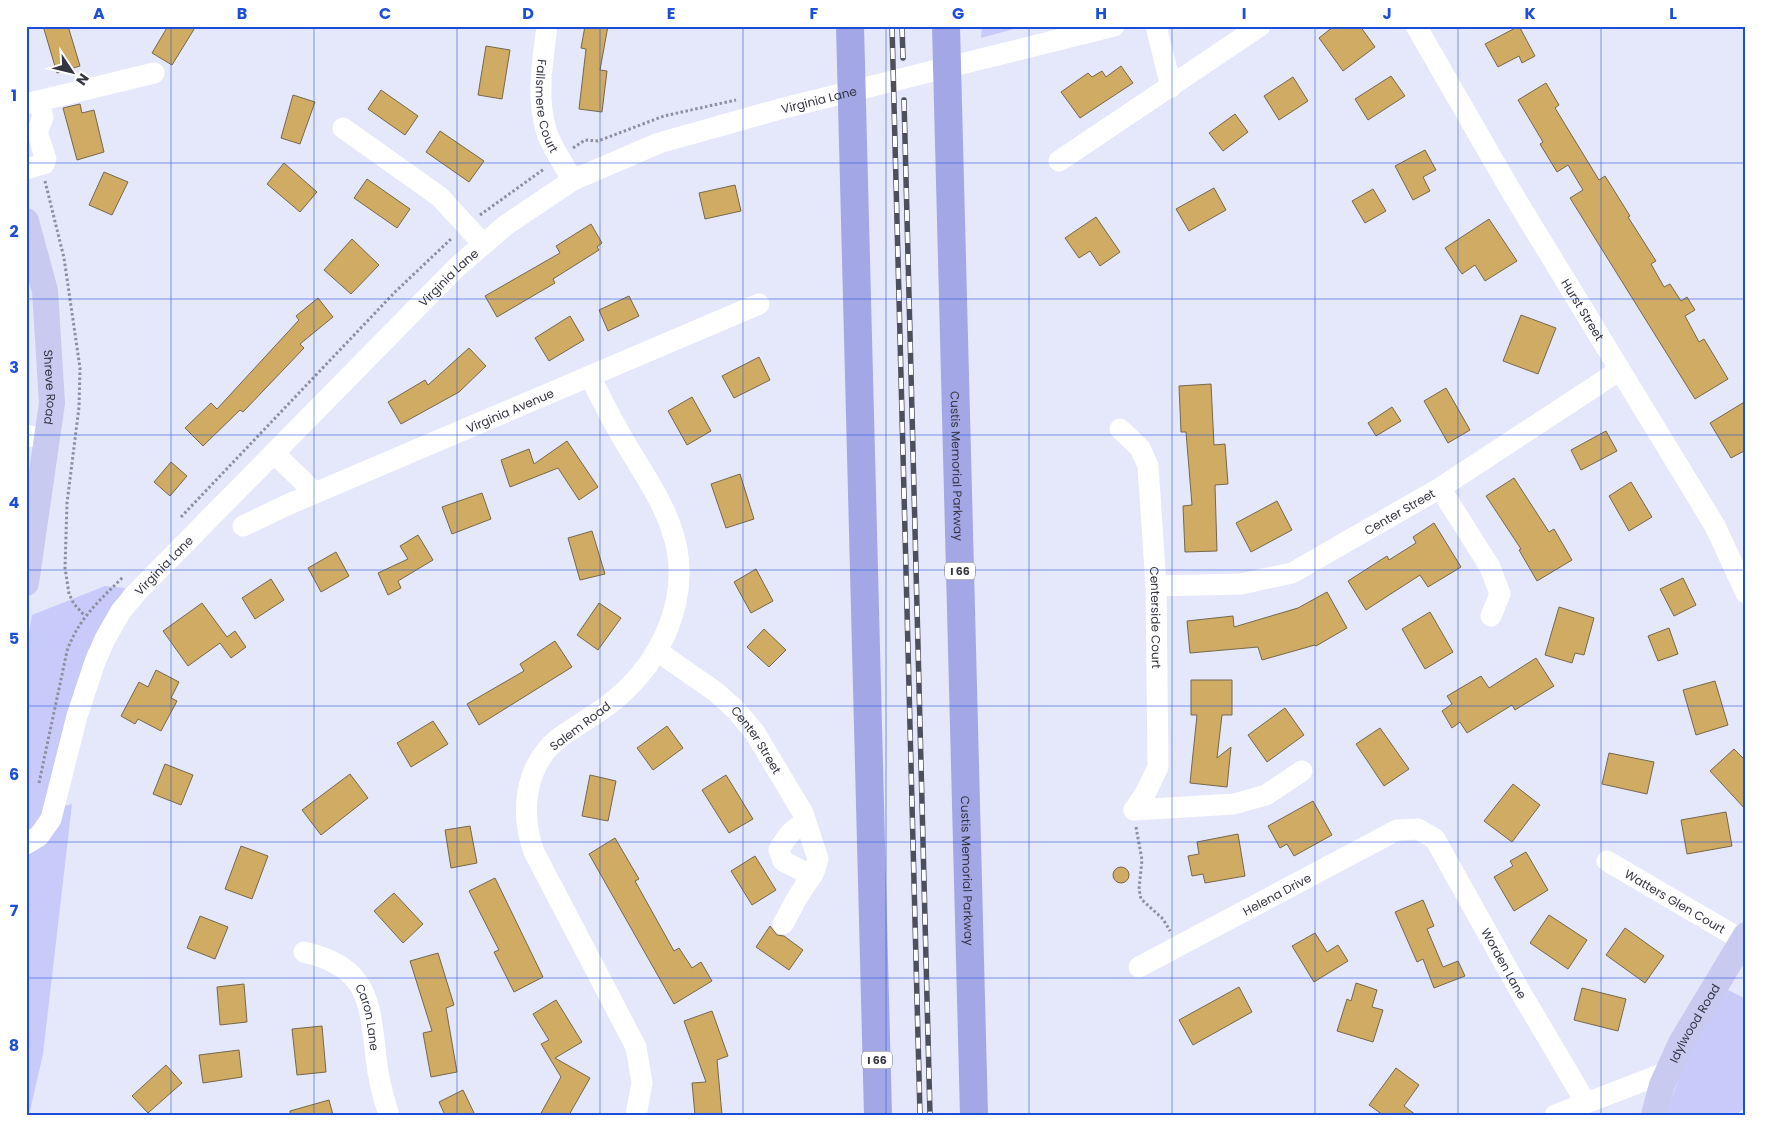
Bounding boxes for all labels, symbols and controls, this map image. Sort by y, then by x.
text: A [93,2,105,25]
text: B [237,2,247,25]
text: C [379,2,391,25]
text: D [522,2,534,25]
text: E [667,2,675,25]
text: F [810,2,819,25]
text: G [952,2,964,25]
text: H [1095,2,1107,25]
text: I [1242,2,1246,25]
text: J [1382,2,1392,25]
text: K [1524,2,1536,25]
text: L [1669,2,1677,25]
north arrow [48,48,98,98]
street label: Fallsmere Court [532,58,563,156]
text: N [71,69,94,90]
street label: Virginia Lane [779,82,858,117]
text: 1 [11,84,17,107]
text: 2 [9,220,19,243]
street label: Virginia Lane [414,244,482,310]
street label: Hurst Street [1558,275,1608,343]
street label: Shreve Road [40,349,61,426]
text: 3 [9,356,19,379]
street label: Virginia Avenue [463,384,556,436]
street label: Custis Memorial Parkway [947,391,968,541]
street label: Center Street [1361,484,1438,538]
text: 4 [9,491,20,514]
street label: Virginia Lane [130,532,196,599]
road number: I 66 [945,562,975,580]
street label: Centerside Court [1146,566,1165,669]
text: 5 [9,627,19,650]
street label: Salem Road [546,697,614,755]
street label: Center Street [728,702,786,777]
text: 6 [9,763,19,786]
street label: Custis Memorial Parkway [957,795,978,946]
street label: Watters Glen Court [1622,865,1729,937]
street label: Helena Drive [1240,869,1314,919]
text: 7 [10,899,19,922]
street label: Worden Lane [1478,925,1531,1002]
street label: Caron Lane [352,980,384,1052]
street label: Idylwood Road [1665,980,1723,1065]
text: 8 [9,1034,19,1057]
road number: I 66 [862,1052,892,1068]

